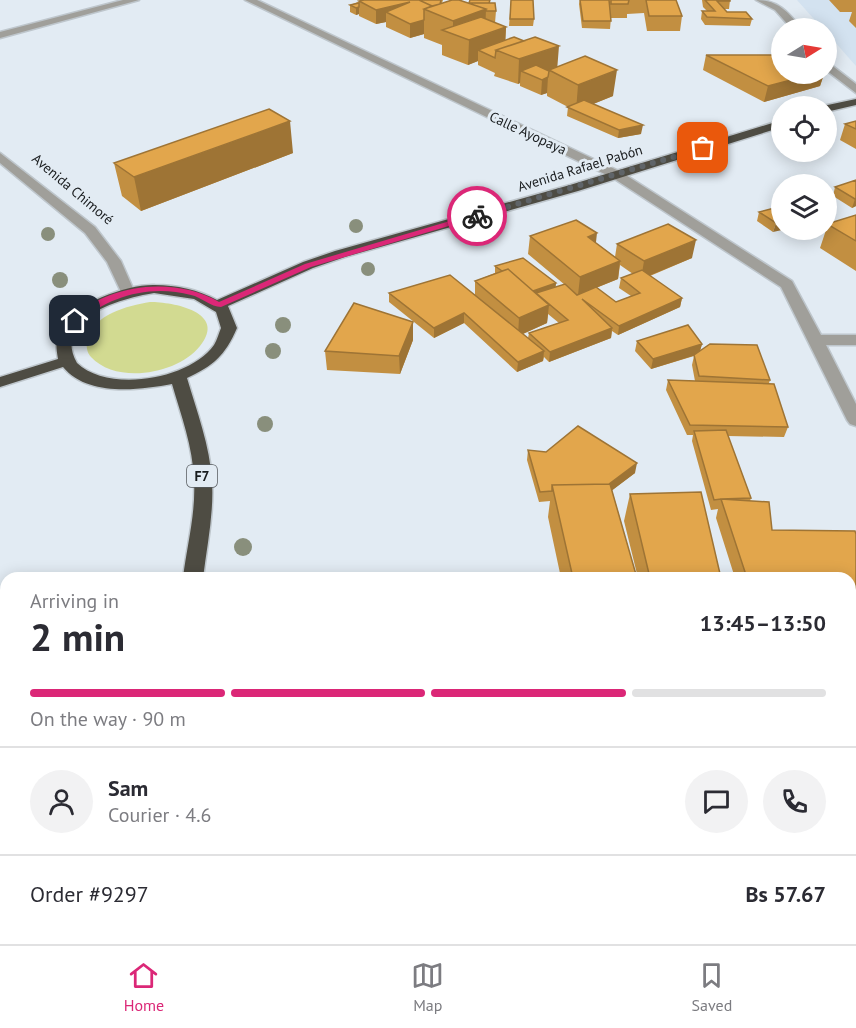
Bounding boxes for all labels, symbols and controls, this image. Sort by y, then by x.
north arrow [771,18,837,84]
map controls [771,18,837,240]
button: locate [771,96,837,162]
street label: Calle Ayopaya [487,107,569,159]
pin [677,122,728,173]
icon: bag [686,131,719,164]
street label: Avenida Rafael Pabón [515,140,645,196]
street label: Avenida Chimoré [28,150,118,228]
button: layers [771,174,837,240]
courier [447,186,507,246]
icon: bike [461,200,494,233]
pin [49,295,100,346]
icon: home [58,304,91,337]
road number: F7 [187,465,217,487]
text: Arriving in [30,588,119,614]
text: 13:45–13:50 [700,609,826,637]
text: 2 min [30,611,125,662]
text: On the way · 90 m [30,706,186,732]
button: person [30,770,93,833]
button: chat [685,770,748,833]
button: phone [763,770,826,833]
text: Sam [108,774,148,802]
text: Courier · 4.6 [108,802,211,828]
text: Order #9297 [30,880,149,908]
text: Bs 57.67 [745,880,826,908]
tab: Home [124,959,164,1015]
tab: Map [411,959,444,1015]
tab: Saved [692,959,732,1015]

